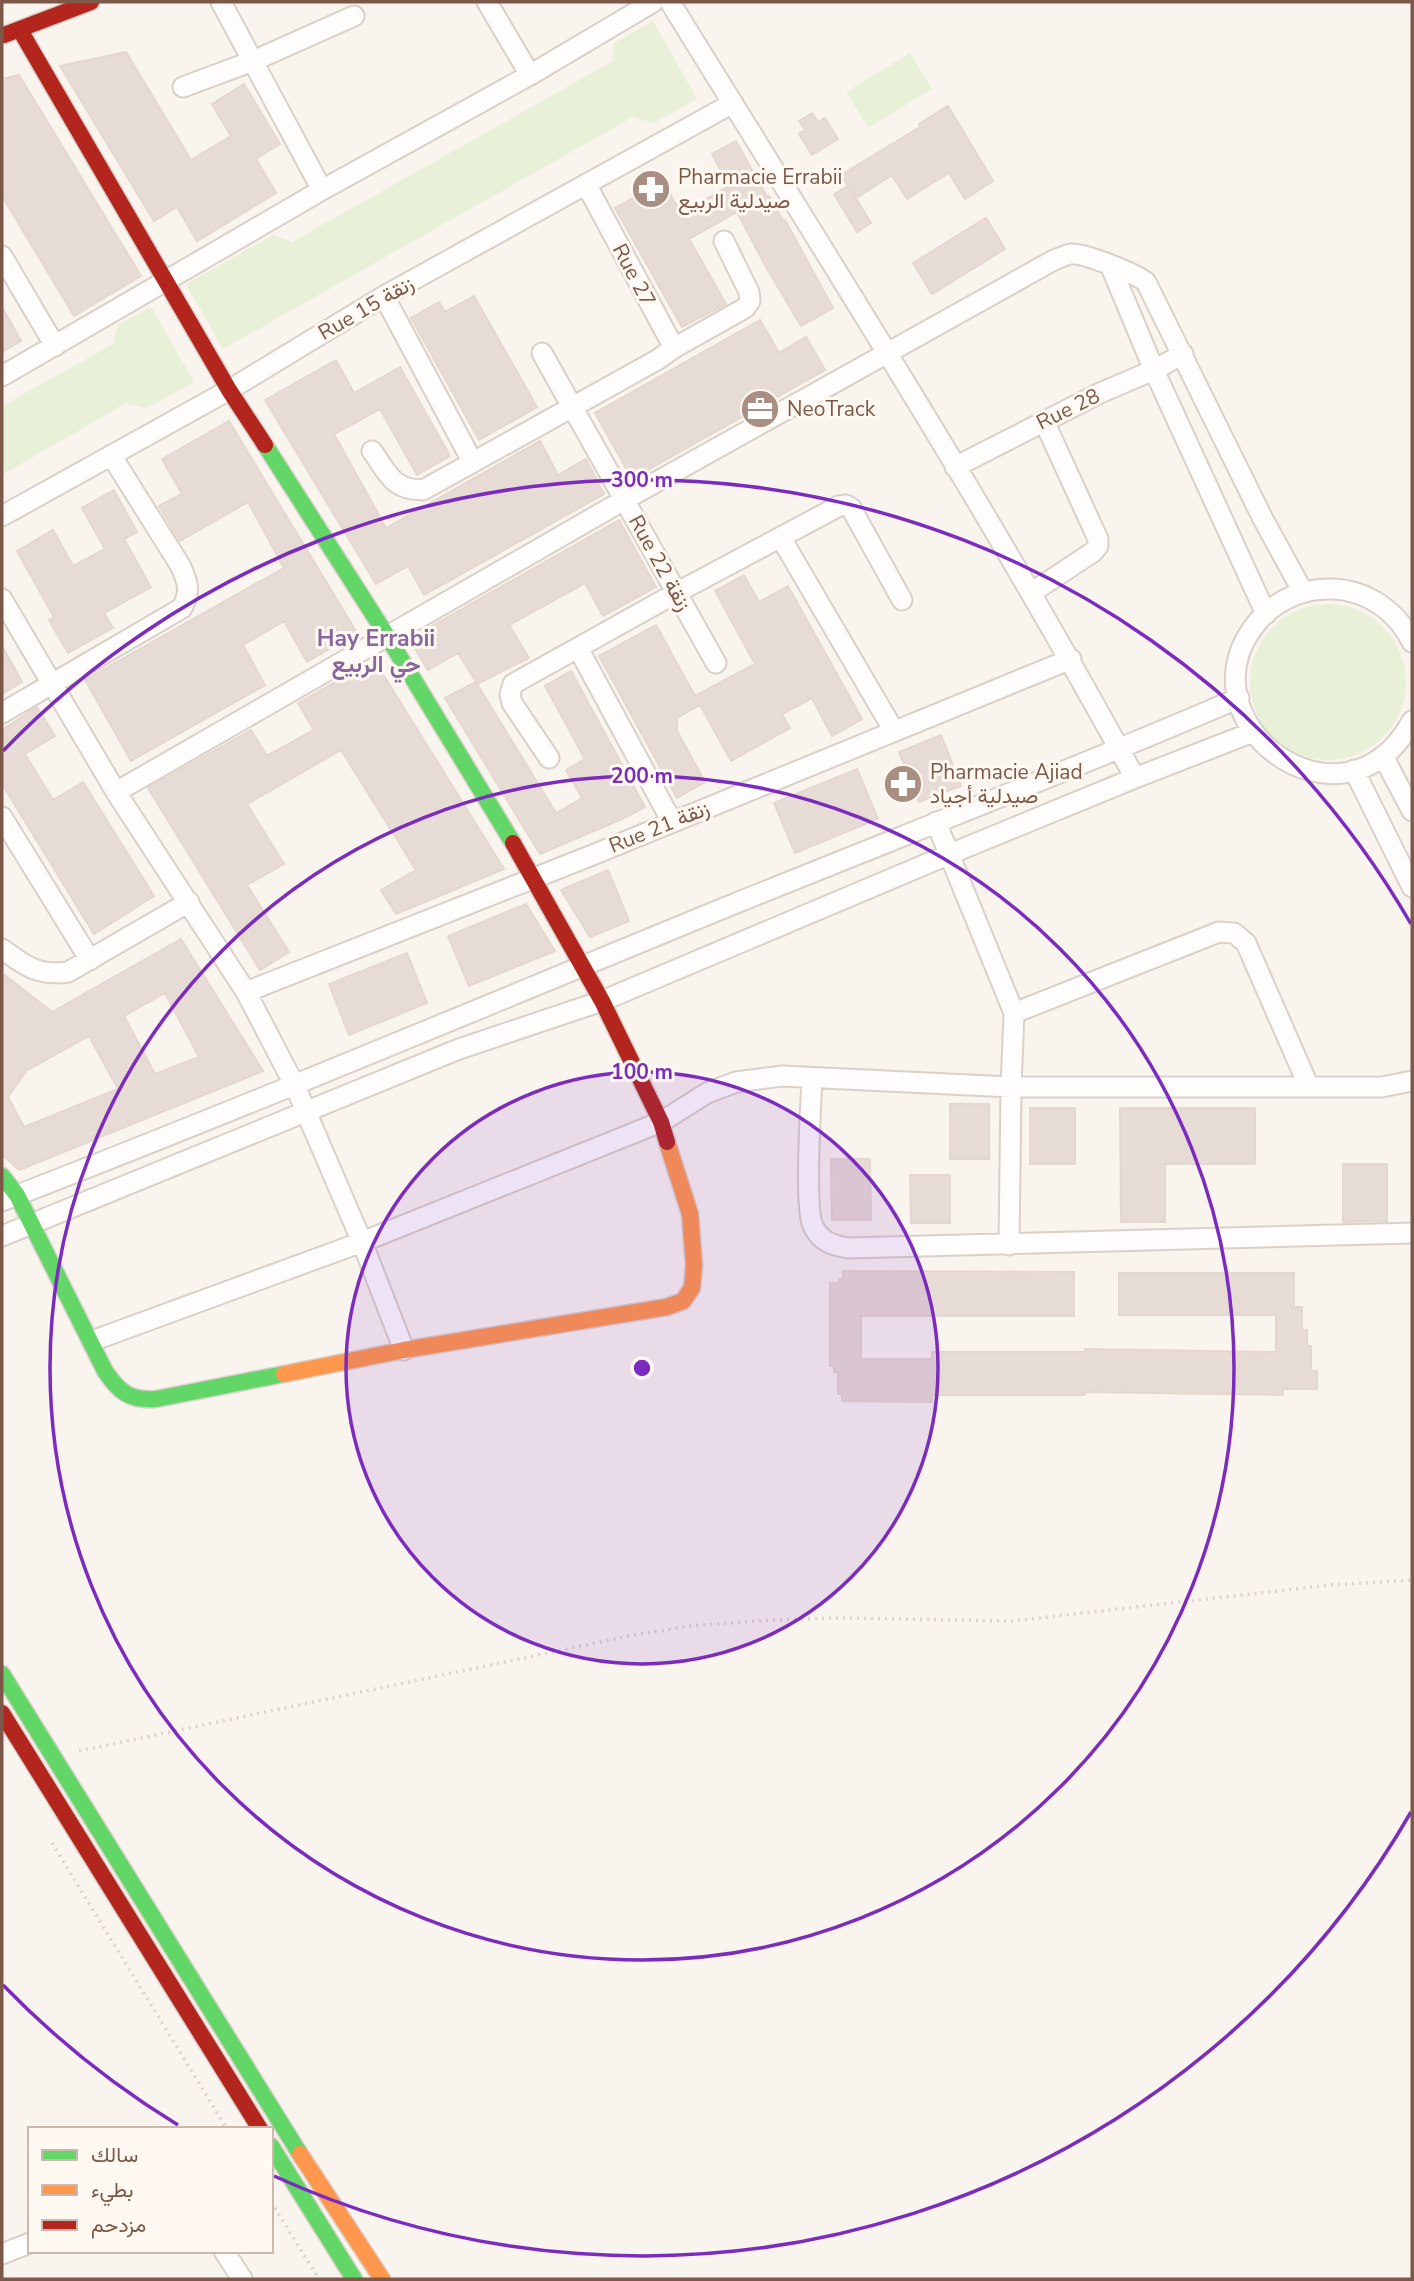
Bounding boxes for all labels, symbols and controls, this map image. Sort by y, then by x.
place label: Pharmacie Errabii صيدلية الربيع [678,163,842,215]
pharmacy icon: Pharmacie Errabii صيدلية الربيع [630,168,672,210]
street label: Rue 27 [606,239,662,311]
street label: Rue 15 زنقة [313,269,419,347]
street label: Rue 28 [1031,382,1105,436]
office icon: NeoTrack [739,388,781,430]
place label: NeoTrack [787,395,876,423]
text: 300 m [611,466,673,494]
street label: Rue 22 زنقة [622,510,698,616]
district label: Hay Errabii حي الربيع [317,623,435,684]
place label: Pharmacie Ajiad صيدلية أجياد [930,758,1083,810]
text: 200 m [611,762,673,790]
pharmacy icon: Pharmacie Ajiad صيدلية أجياد [882,763,924,805]
street label: Rue 21 زنقة [605,794,713,860]
text: 100 m [611,1058,673,1086]
centre of rings [630,1356,654,1380]
legend [28,2127,273,2253]
text: سالك [91,2141,138,2169]
text: بطيء [91,2176,134,2207]
text: مزدحم [91,2211,146,2239]

